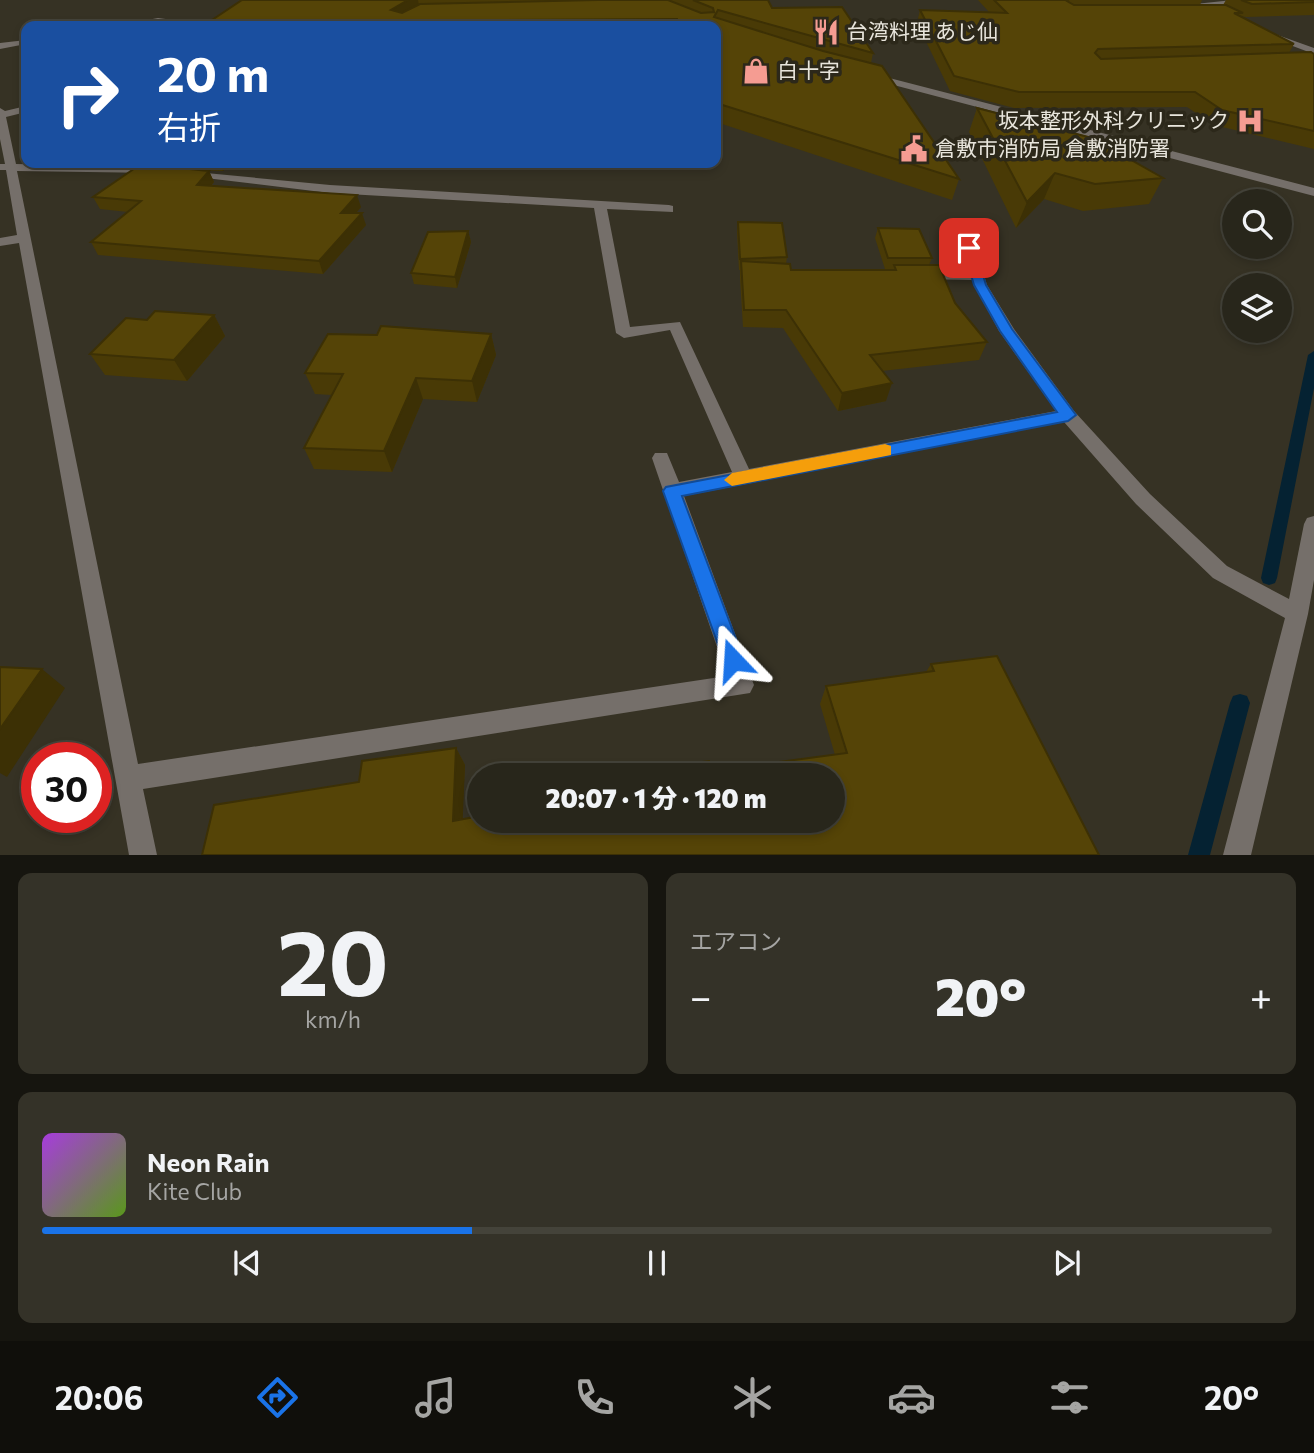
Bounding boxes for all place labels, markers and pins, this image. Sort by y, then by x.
restaurant icon: 台湾料理 あじ仙 [811,17,841,47]
place label: 台湾料理 あじ仙 [847,18,998,43]
shop icon: 白十字 [741,56,771,86]
place label: 白十字 [777,57,840,82]
hospital icon: 坂本整形外科クリニック [1235,106,1265,136]
place label: 坂本整形外科クリニック [998,107,1229,132]
public building icon: 倉敷市消防局 倉敷消防署 [899,134,929,164]
place label: 倉敷市消防局 倉敷消防署 [935,135,1170,160]
pin [939,218,999,278]

